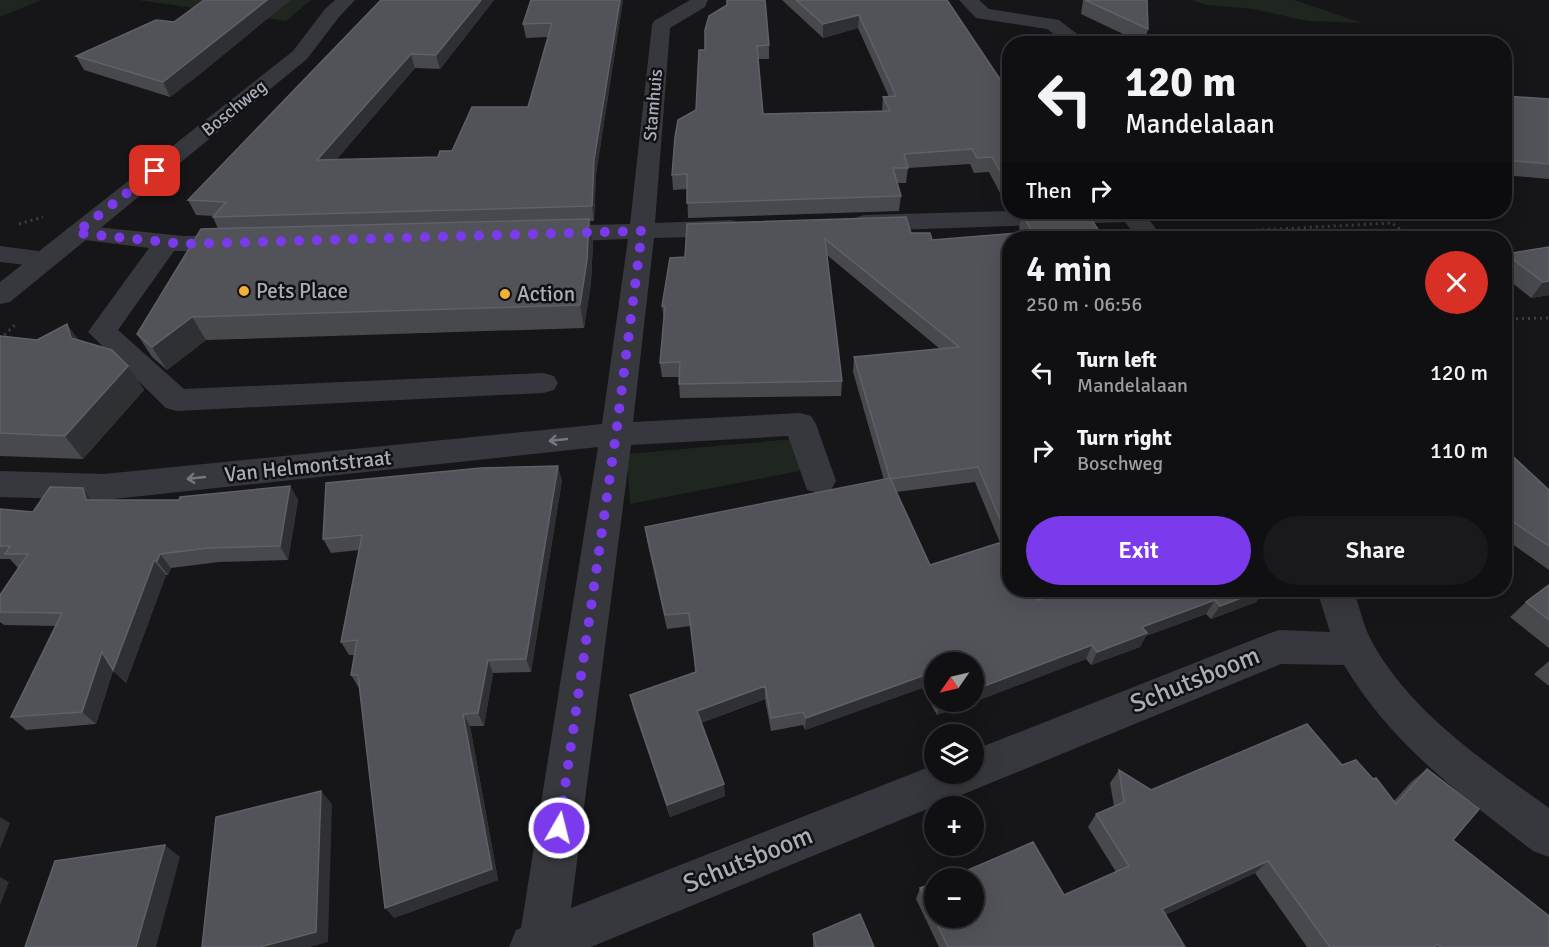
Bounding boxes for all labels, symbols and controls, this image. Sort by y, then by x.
text: 120 m [1125,57,1236,108]
icon: left [1026,60,1104,138]
street label: Stamhuis [639,68,667,142]
street label: Boschweg [197,75,271,141]
text: Mandelalaan [1125,108,1275,141]
pin [129,145,180,196]
icon: arrive [138,154,171,187]
icon: right [1084,174,1117,207]
text: Then [1026,177,1072,204]
text: 4 min [1026,247,1112,292]
button: close [1425,251,1488,314]
place label: Pets Place [256,278,348,304]
place label: Action [517,281,575,307]
marker: Pets Place [237,284,251,298]
marker: Action [498,287,512,301]
text: 250 m · 06:56 [1026,292,1142,317]
text: Turn left [1077,346,1157,373]
icon: left [1026,356,1059,389]
text: 120 m [1430,359,1488,386]
text: Mandelalaan [1077,373,1188,398]
text: Turn right [1077,424,1172,451]
icon: right [1026,434,1059,467]
one-way arrow [548,435,568,446]
text: 110 m [1430,437,1488,464]
street label: Van Helmontstraat [223,444,393,488]
text: Boschweg [1077,451,1163,476]
one-way arrow [187,472,207,483]
button: Exit [1026,516,1251,585]
button: Share [1263,516,1488,585]
street label: Schutsboom [1125,639,1265,721]
north arrow [924,652,984,712]
map controls [924,652,984,928]
button: layers [924,724,984,784]
position arrow [527,796,591,860]
button: + [924,796,984,856]
street label: Schutsboom [678,819,818,901]
button: − [924,868,984,928]

